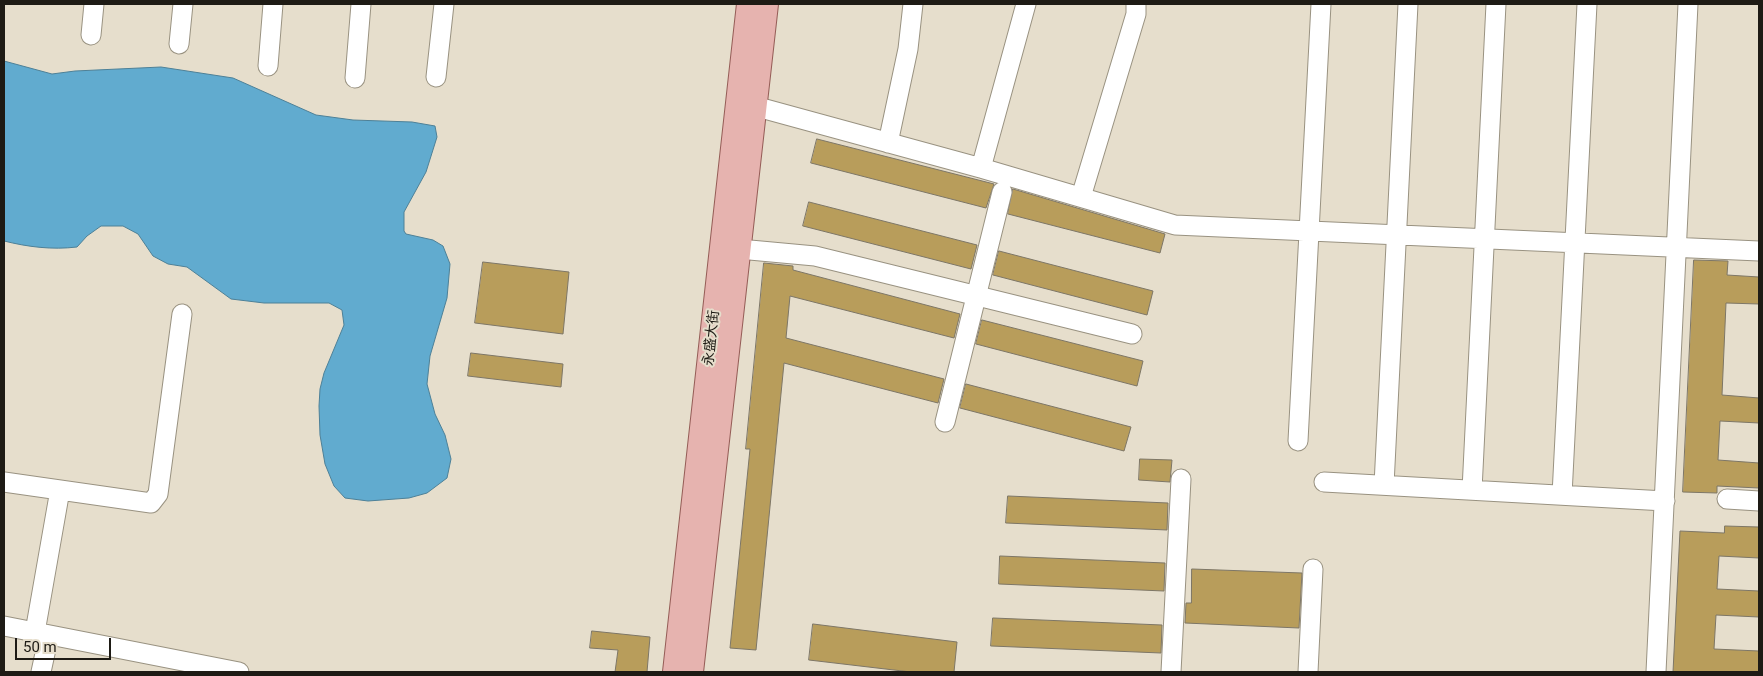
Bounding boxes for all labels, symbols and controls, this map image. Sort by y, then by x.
street label: 永盛大街 [701,309,723,367]
scale bar [18,628,114,660]
text: 50 m [23,638,57,656]

